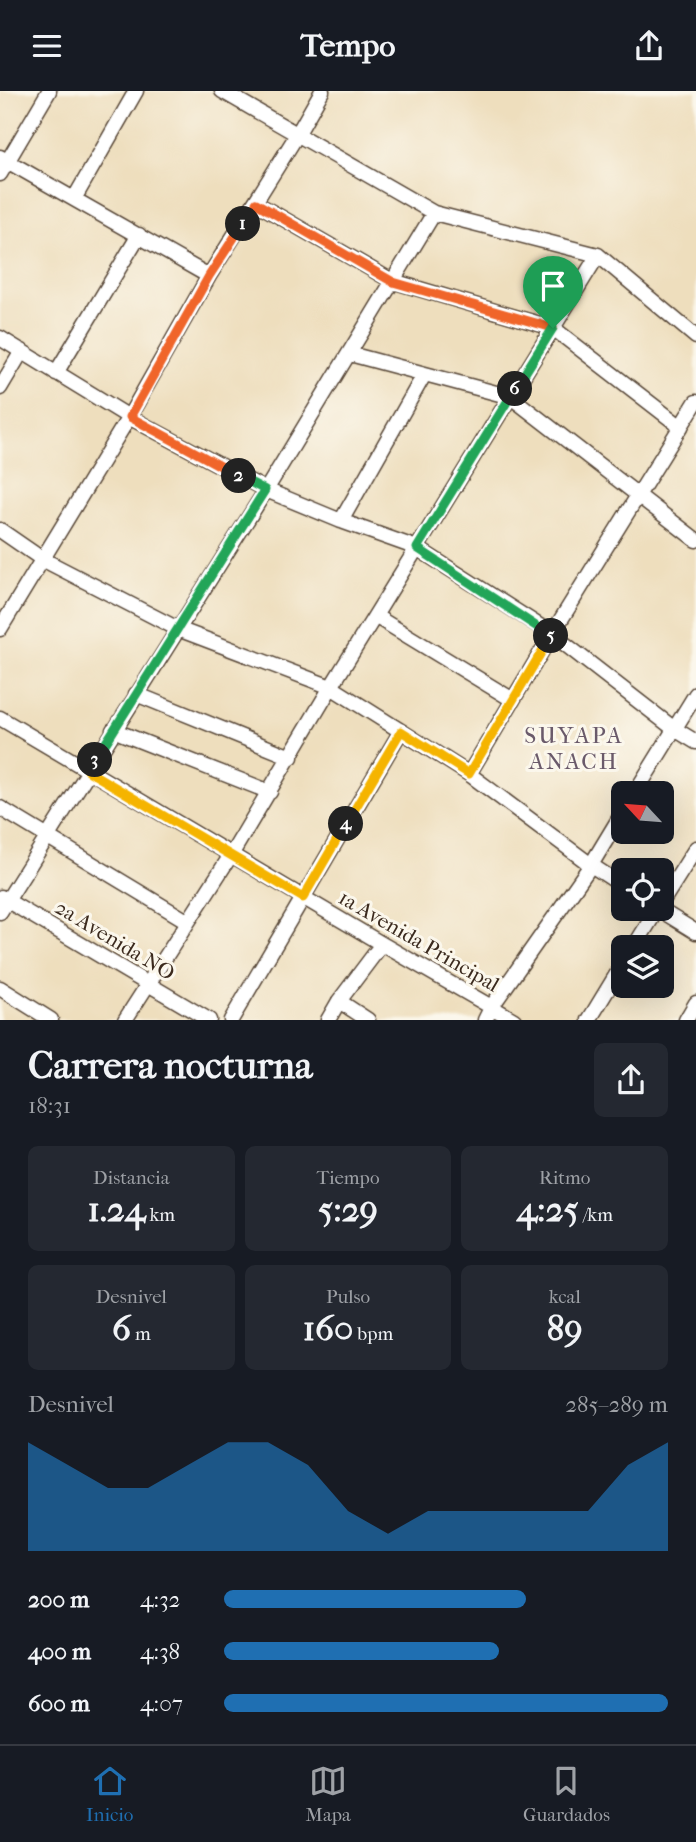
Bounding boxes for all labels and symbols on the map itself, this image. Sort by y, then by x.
pin: 1 [226,207,260,241]
pin [523,256,583,328]
pin: 6 [498,371,532,407]
pin: 2 [222,459,256,493]
pin: 5 [534,619,568,653]
district label: SUYAPA ANACH [524,722,624,775]
pin: 3 [78,743,112,777]
north arrow [611,781,674,843]
pin: 4 [328,807,364,841]
street label: 1a Avenida Principal [334,885,504,997]
street label: 2a Avenida NO [51,895,179,985]

